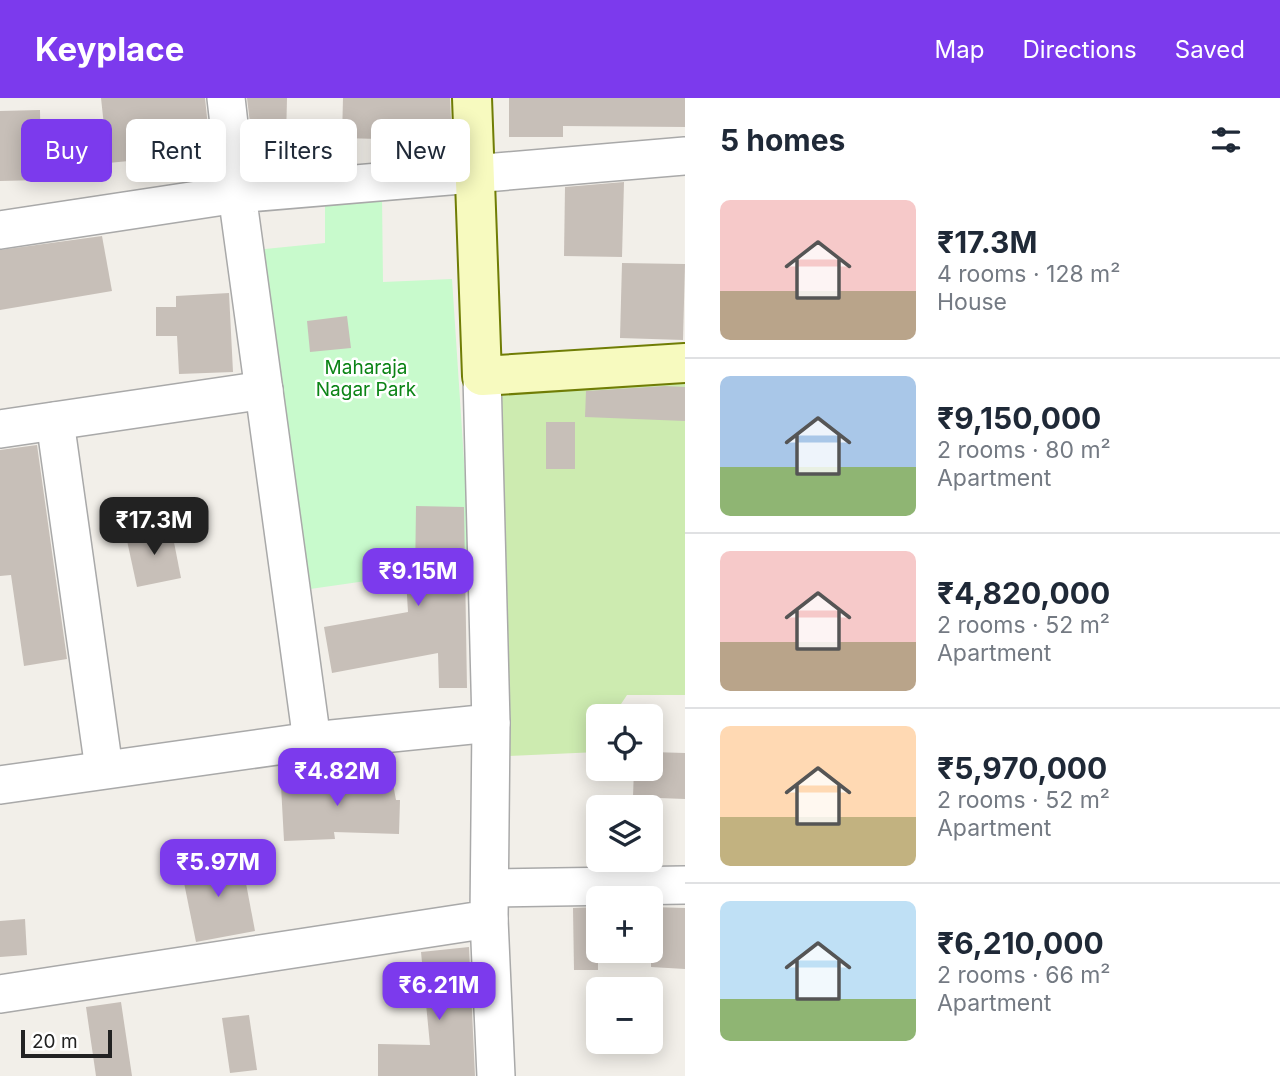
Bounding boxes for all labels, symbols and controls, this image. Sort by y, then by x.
text: Keyplace [35,29,184,69]
text: Map [935,35,984,64]
text: Directions [1022,35,1137,64]
text: Saved [1175,35,1245,64]
chip: Buy [21,119,112,182]
chip: Rent [126,119,226,182]
chip: Filters [240,119,357,182]
chip: New [371,119,470,182]
icon: filters [1207,121,1245,159]
text: 5 homes [720,122,845,158]
text: ₹17.3M [937,224,1037,260]
icon: home [776,228,860,312]
text: 4 rooms · 128 m² [937,260,1120,288]
text: House [937,288,1007,316]
park label: Maharaja Nagar Park [316,356,417,401]
text: ₹9,150,000 [937,400,1101,436]
icon: home [776,404,860,488]
text: 2 rooms · 80 m² [937,436,1111,464]
text: Apartment [937,464,1051,492]
pin: ₹17.3M [97,498,211,557]
text: ₹17.3M [116,506,193,534]
pin: ₹9.15M [361,548,475,608]
text: ₹9.15M [378,557,458,585]
text: ₹4,820,000 [937,575,1110,611]
icon: home [776,579,860,663]
text: 2 rooms · 52 m² [937,611,1110,639]
text: Apartment [937,639,1051,667]
map controls [586,704,663,1054]
button: locate [586,704,663,781]
pin: ₹4.82M [280,748,394,808]
text: ₹5,970,000 [937,750,1107,786]
icon: home [776,754,860,838]
text: ₹4.82M [294,757,380,785]
text: 2 rooms · 52 m² [937,786,1110,814]
button: layers [586,795,663,872]
text: Apartment [937,814,1051,842]
pin: ₹5.97M [161,840,275,899]
text: ₹5.97M [176,848,260,876]
button: + [586,886,663,963]
text: ₹6,210,000 [937,925,1104,961]
icon: home [776,929,860,1013]
text: 2 rooms · 66 m² [937,961,1111,989]
pin: ₹6.21M [382,962,496,1022]
text: ₹6.21M [399,971,479,999]
button: − [586,977,663,1054]
text: Apartment [937,989,1051,1017]
scale bar [21,1027,112,1059]
text: 20 m [32,1030,78,1053]

